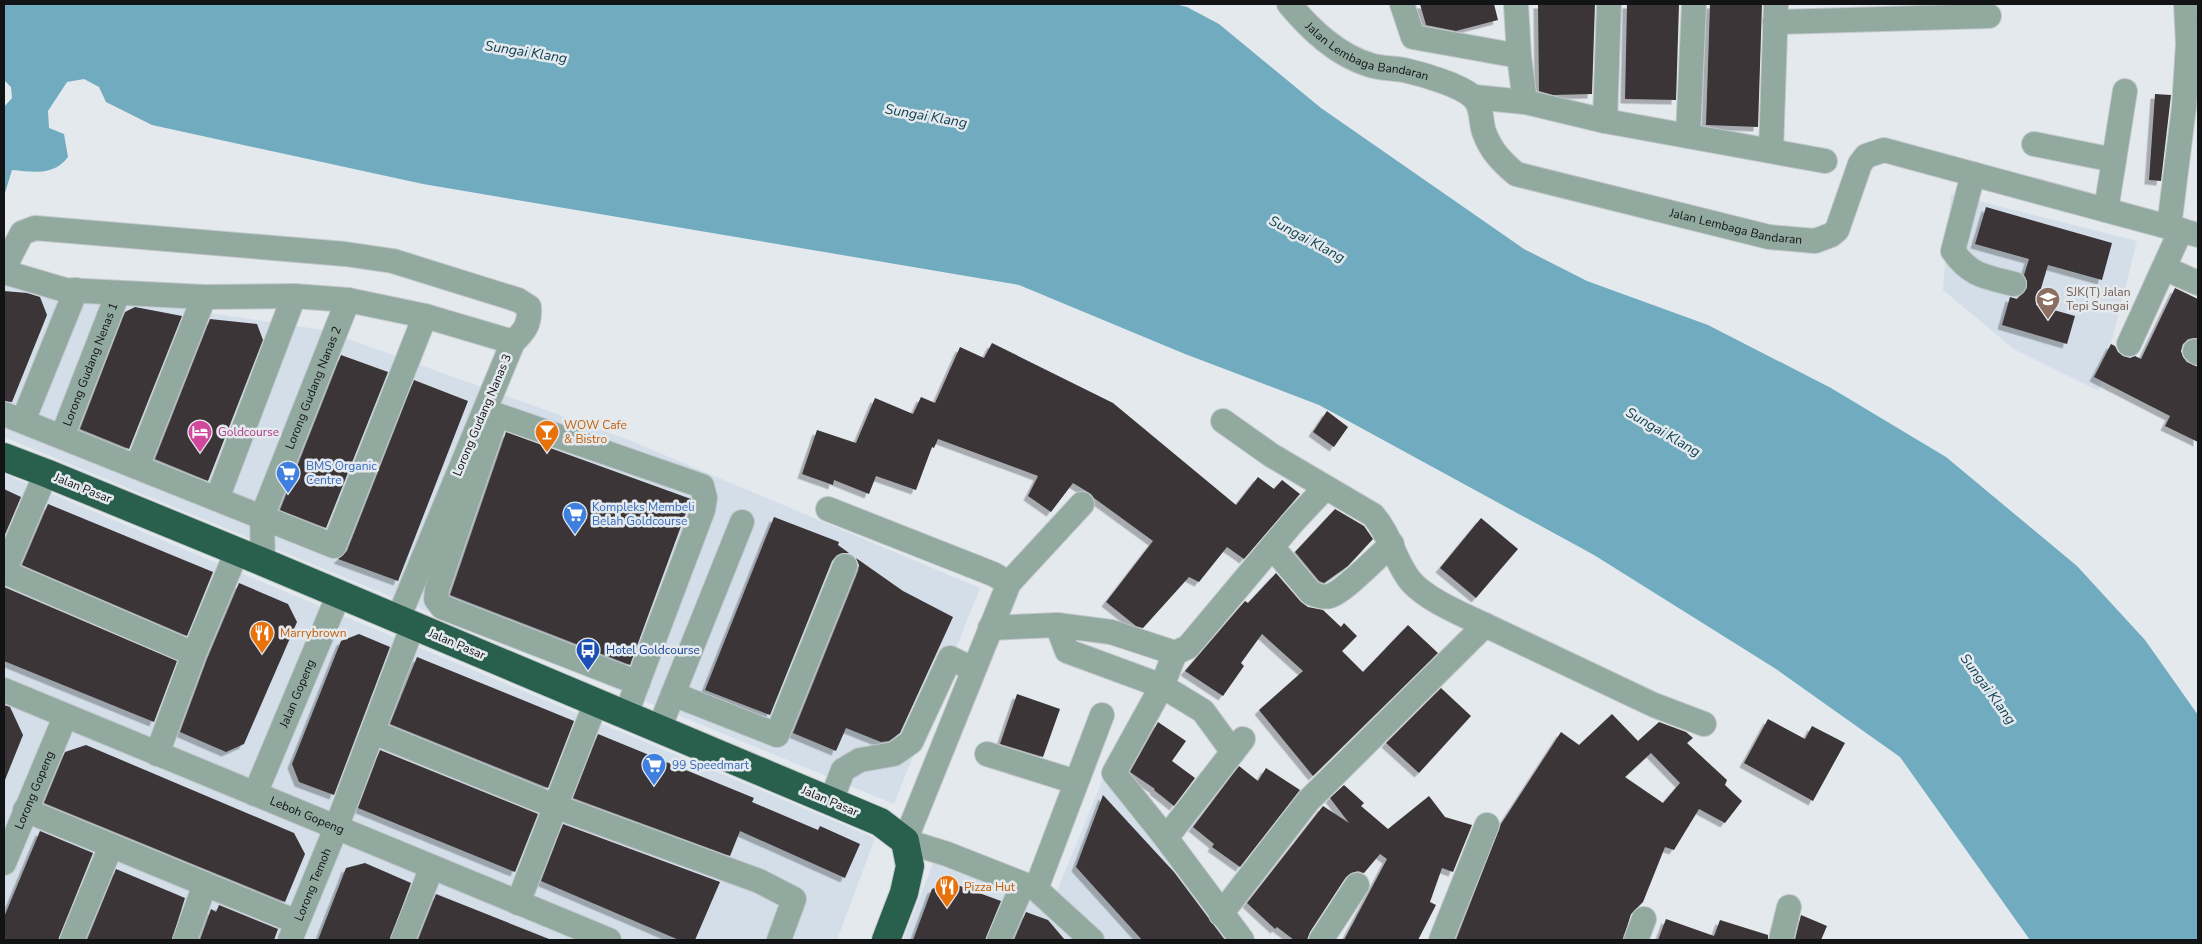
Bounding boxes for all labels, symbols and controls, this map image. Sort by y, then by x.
street label: Jalan Lembaga Bandaran [1301,18,1431,84]
water label: Sungai Klang [483,36,569,68]
water label: Sungai Klang [883,99,969,133]
street label: Jalan Lembaga Bandaran [1667,204,1803,248]
water label: Sungai Klang [1266,211,1348,267]
place label: SJK(T) Jalan Tepi Sungai [2066,284,2131,314]
school or university icon: SJK(T) Jalan Tepi Sungai [2035,286,2061,320]
street label: Lorong Gudang Nenas 1 [59,300,122,428]
street label: Lorong Gudang Nanas 2 [282,324,345,452]
street label: Lorong Gudang Nanas 3 [449,352,515,478]
water label: Sungai Klang [1622,403,1704,461]
place label: WOW Cafe & Bistro [564,417,627,447]
hotel icon: Goldcourse [187,419,213,453]
bar icon: WOW Cafe & Bistro [534,419,560,453]
place label: Goldcourse [218,424,279,440]
place label: BMS Organic Centre [306,458,377,488]
supermarket icon: BMS Organic Centre [275,460,301,494]
street label: Jalan Pasar [51,469,115,507]
place label: Kompleks Membeli Belah Goldcourse [592,499,695,529]
supermarket icon: Kompleks Membeli Belah Goldcourse [562,501,588,535]
restaurant icon: Marrybrown [249,620,275,654]
street label: Jalan Pasar [425,624,488,663]
place label: Marrybrown [280,625,346,641]
bus stop icon: Hotel Goldcourse [575,637,601,671]
place label: Hotel Goldcourse [606,642,700,658]
water label: Sungai Klang [1956,650,2020,728]
street label: Jalan Gopeng [275,657,319,731]
street label: Lorong Gopeng [11,748,58,832]
supermarket icon: 99 Speedmart [641,752,667,786]
place label: 99 Speedmart [672,757,750,773]
street label: Jalan Pasar [798,781,861,820]
street label: Leboh Gopeng [268,793,347,838]
street label: Lorong Temoh [291,846,335,923]
restaurant icon: Pizza Hut [934,874,960,908]
place label: Pizza Hut [964,879,1016,895]

